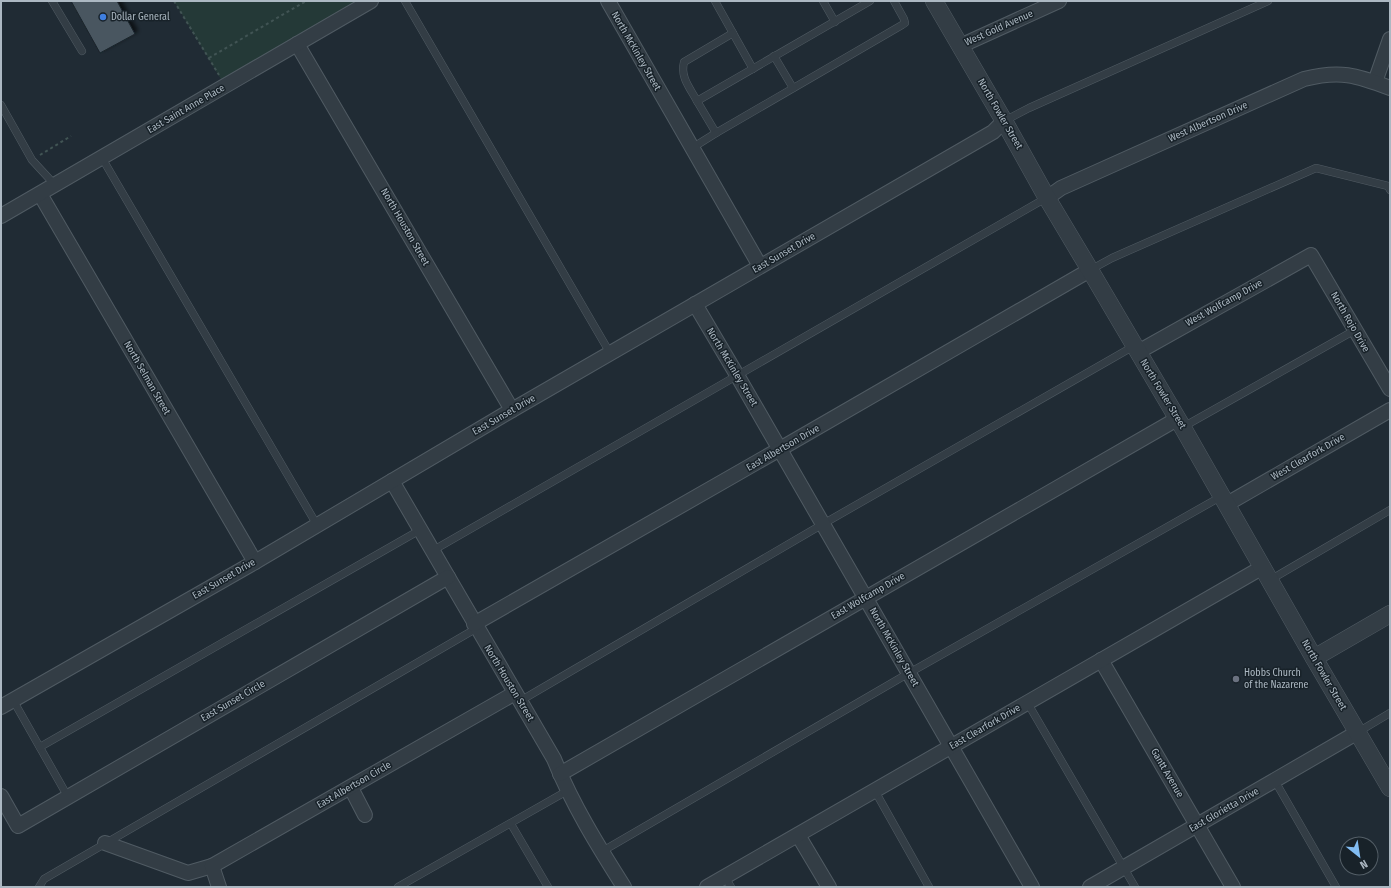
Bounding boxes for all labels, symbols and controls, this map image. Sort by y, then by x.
street label: West Gold Avenue [963,8,1035,48]
street label: North McKinley Street [609,9,664,93]
place label: Dollar General [111,11,170,23]
marker: Dollar General [98,12,108,22]
street label: North Fowler Street [975,77,1025,152]
street label: East Saint Anne Place [145,82,227,136]
street label: West Albertson Drive [1167,99,1250,145]
street label: North Houston Street [378,186,432,268]
street label: East Sunset Drive [750,230,818,276]
street label: West Wolfcamp Drive [1183,277,1265,329]
street label: North Rojo Drive [1328,290,1372,354]
street label: North McKinley Street [704,326,760,409]
street label: North Selman Street [121,339,173,418]
street label: North Fowler Street [1137,357,1189,432]
street label: East Sunset Drive [470,392,538,438]
street label: East Albertson Drive [744,422,822,474]
street label: West Clearfork Drive [1269,431,1347,483]
street label: East Sunset Drive [190,556,258,602]
street label: East Wolfcamp Drive [829,570,907,622]
street label: North McKinley Street [867,605,922,689]
street label: North Fowler Street [1299,638,1349,713]
street label: North Houston Street [481,643,537,724]
place label: Hobbs Church of the Nazarene [1244,667,1309,691]
marker: Hobbs Church of the Nazarene [1231,674,1241,684]
street label: East Sunset Circle [199,678,267,724]
street label: East Clearfork Drive [947,702,1023,752]
street label: Gantt Avenue [1148,746,1186,800]
street label: East Albertson Circle [315,759,393,811]
street label: East Glorietta Drive [1187,785,1261,835]
north arrow [1339,836,1379,876]
text: N [1358,857,1370,872]

